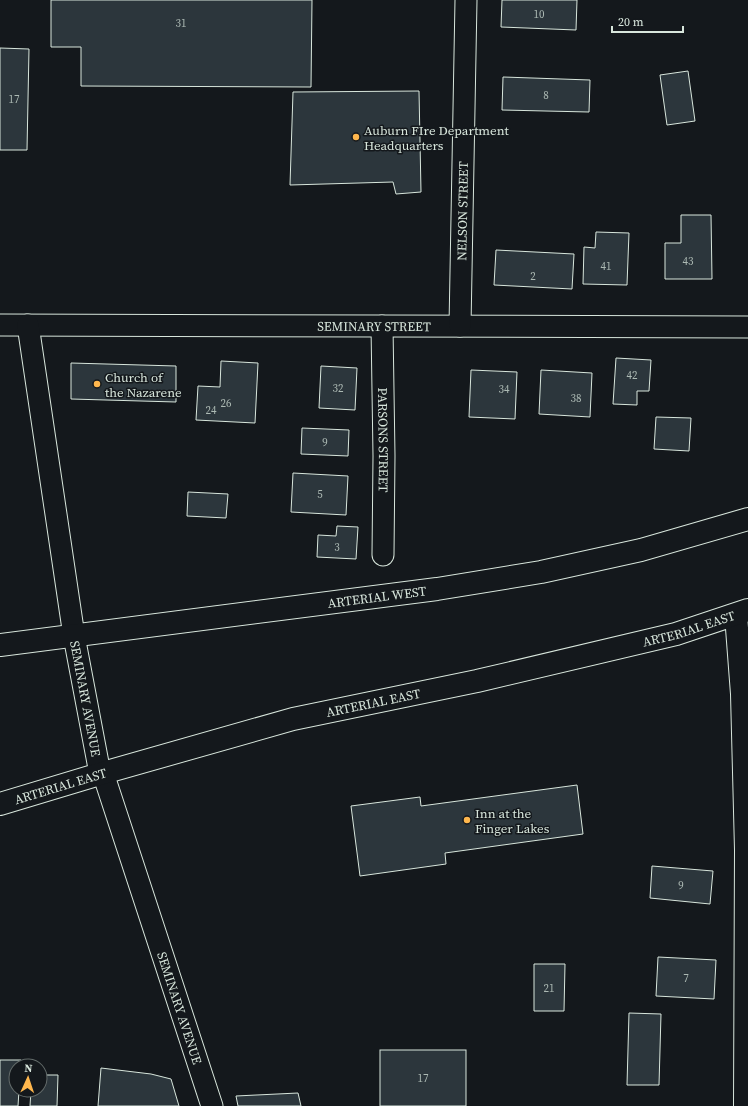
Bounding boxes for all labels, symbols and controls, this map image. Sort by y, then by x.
house number: 10 [534,7,545,22]
scale bar [612,8,683,34]
text: 20 m [618,14,644,30]
house number: 31 [176,16,187,31]
house number: 8 [543,88,549,103]
house number: 17 [9,92,20,107]
place label: Auburn FIre Department Headquarters [364,122,510,154]
marker: Auburn FIre Department Headquarters [351,132,361,142]
street label: NELSON STREET [453,161,472,261]
house number: 43 [683,254,694,269]
house number: 41 [601,259,612,274]
house number: 2 [530,269,536,284]
street label: SEMINARY STREET [317,317,431,335]
house number: 42 [627,368,638,383]
place label: Church of the Nazarene [105,369,182,401]
marker: Church of the Nazarene [92,379,102,389]
house number: 32 [333,381,344,396]
house number: 34 [499,382,510,397]
street label: PARSONS STREET [374,387,393,493]
house number: 38 [571,391,582,406]
house number: 26 [221,396,232,411]
house number: 24 [206,403,217,418]
house number: 9 [322,435,328,450]
house number: 5 [317,487,323,502]
house number: 3 [334,540,340,555]
street label: ARTERIAL WEST [327,582,427,611]
street label: ARTERIAL EAST [641,606,737,650]
street label: SEMINARY AVENUE [67,639,105,758]
street label: ARTERIAL EAST [325,684,422,720]
street label: ARTERIAL EAST [12,764,109,808]
place label: Inn at the Finger Lakes [475,805,550,837]
marker: Inn at the Finger Lakes [462,815,472,825]
house number: 9 [678,878,684,893]
street label: SEMINARY AVENUE [154,949,206,1066]
house number: 7 [683,971,689,986]
house number: 21 [544,981,555,996]
north arrow [8,1058,48,1098]
text: N [24,1061,33,1076]
house number: 17 [418,1071,429,1086]

